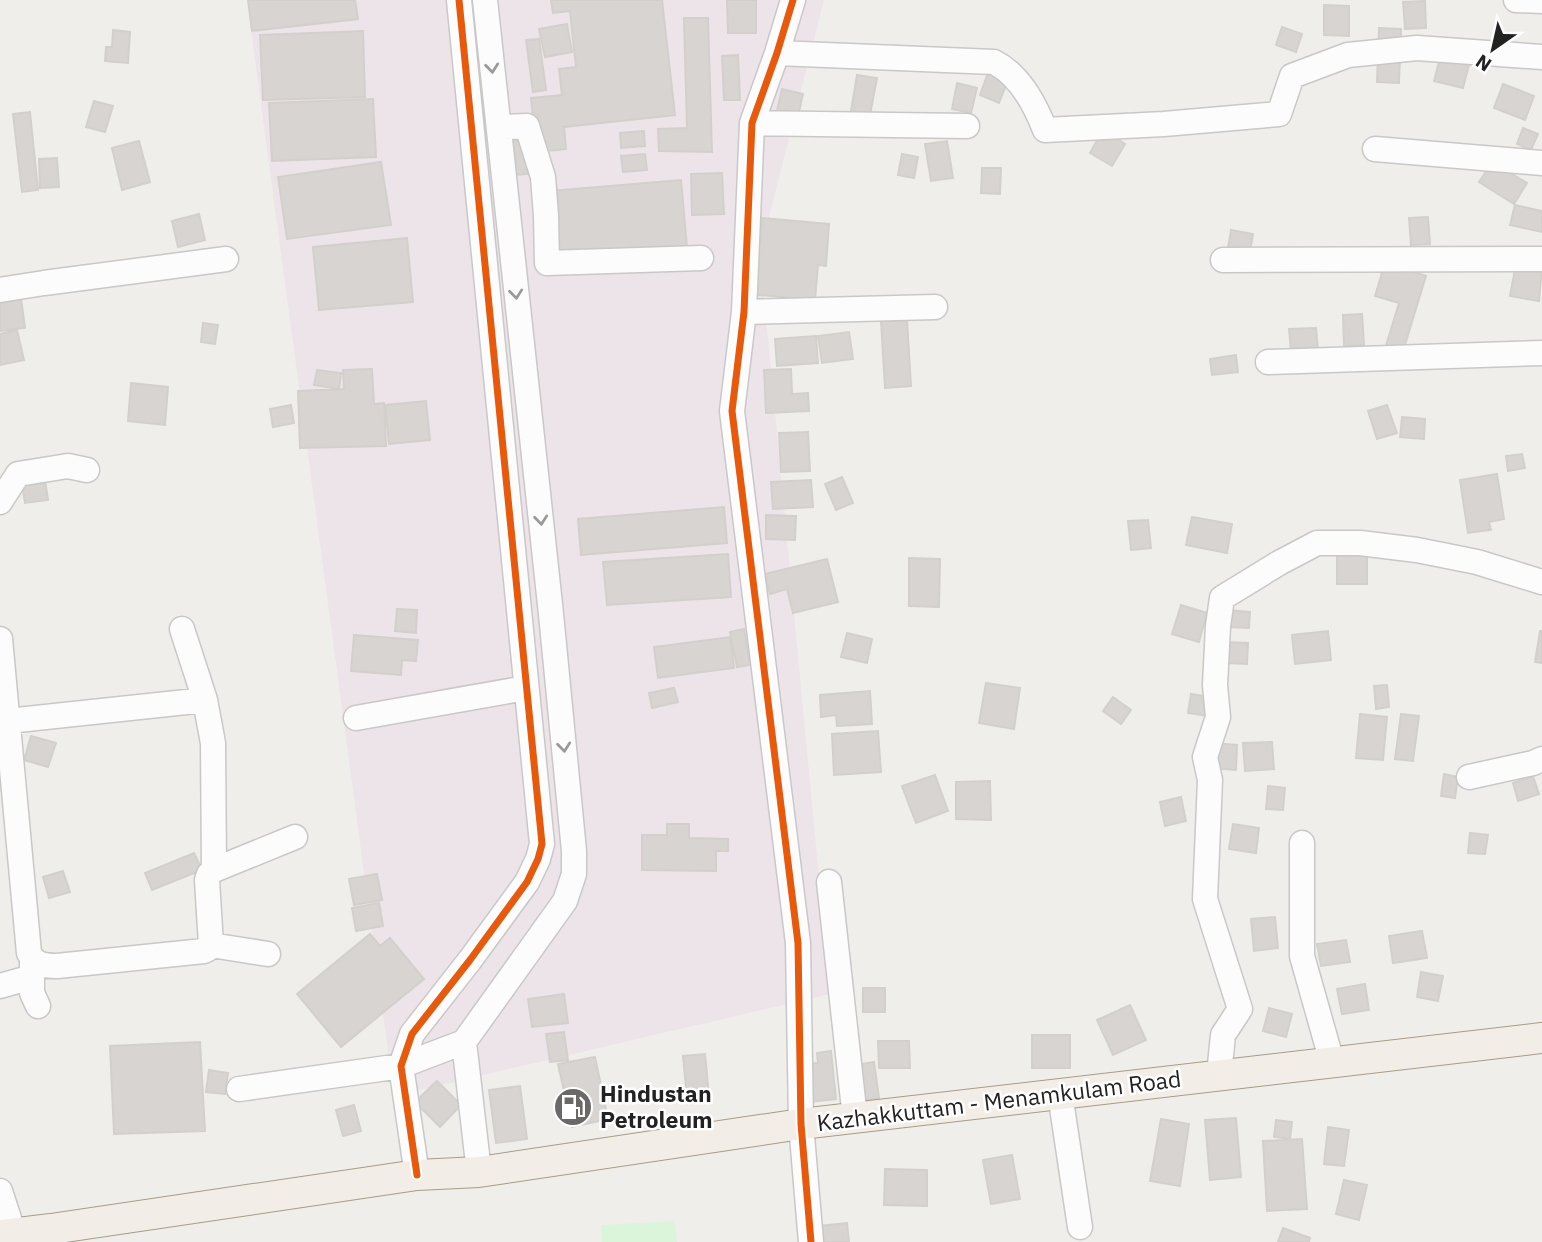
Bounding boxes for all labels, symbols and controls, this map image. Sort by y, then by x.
north arrow [1458,14,1528,84]
text: N [1471,49,1496,77]
one-way arrow [485,62,500,74]
one-way arrow [509,288,524,300]
one-way arrow [533,514,548,526]
one-way arrow [556,741,571,752]
street label: Kazhakkuttam - Menamkulam Road [815,1063,1183,1137]
place label: Hindustan Petroleum [600,1078,713,1134]
fuel station icon: Hindustan Petroleum [552,1086,594,1128]

